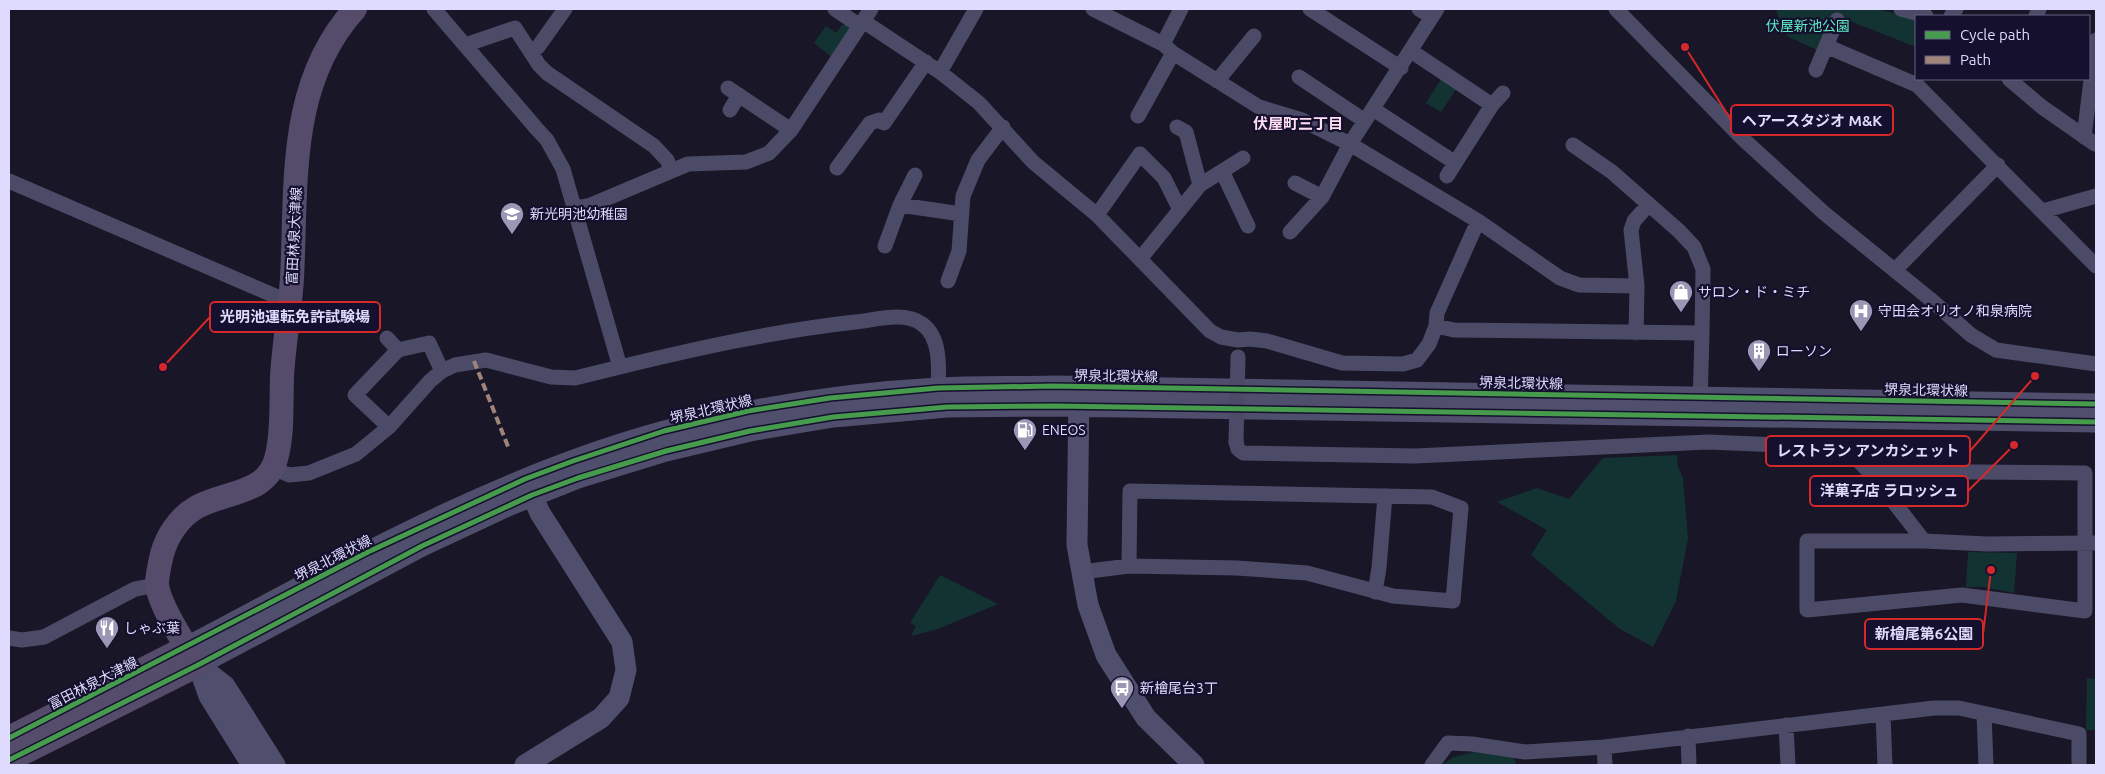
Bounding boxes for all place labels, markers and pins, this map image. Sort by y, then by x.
callout: ヘアースタジオ M&K [1731,105,1893,135]
school or university icon: 新光明池幼稚園 [499,201,525,235]
place label: 新光明池幼稚園 [530,206,628,222]
shop icon: サロン・ド・ミチ [1668,279,1694,313]
place label: サロン・ド・ミチ [1698,284,1810,300]
hospital icon: 守田会オリオノ和泉病院 [1848,298,1874,332]
callout: 光明池運転免許試験場 [210,302,380,332]
place label: 守田会オリオノ和泉病院 [1878,303,2032,319]
building icon: ローソン [1746,338,1772,372]
place label: ローソン [1776,343,1832,359]
fuel station icon: ENEOS [1012,417,1038,451]
place label: ENEOS [1042,422,1086,438]
callout: レストラン アンカシェット [1766,436,1970,466]
callout: 洋菓子店 ラロッシュ [1810,476,1968,506]
restaurant icon: しゃぶ葉 [94,615,120,649]
callout: 新檜尾第6公園 [1865,619,1983,649]
place label: しゃぶ葉 [124,620,180,636]
bus stop icon: 新檜尾台3丁 [1109,675,1135,709]
place label: 新檜尾台3丁 [1140,680,1218,696]

